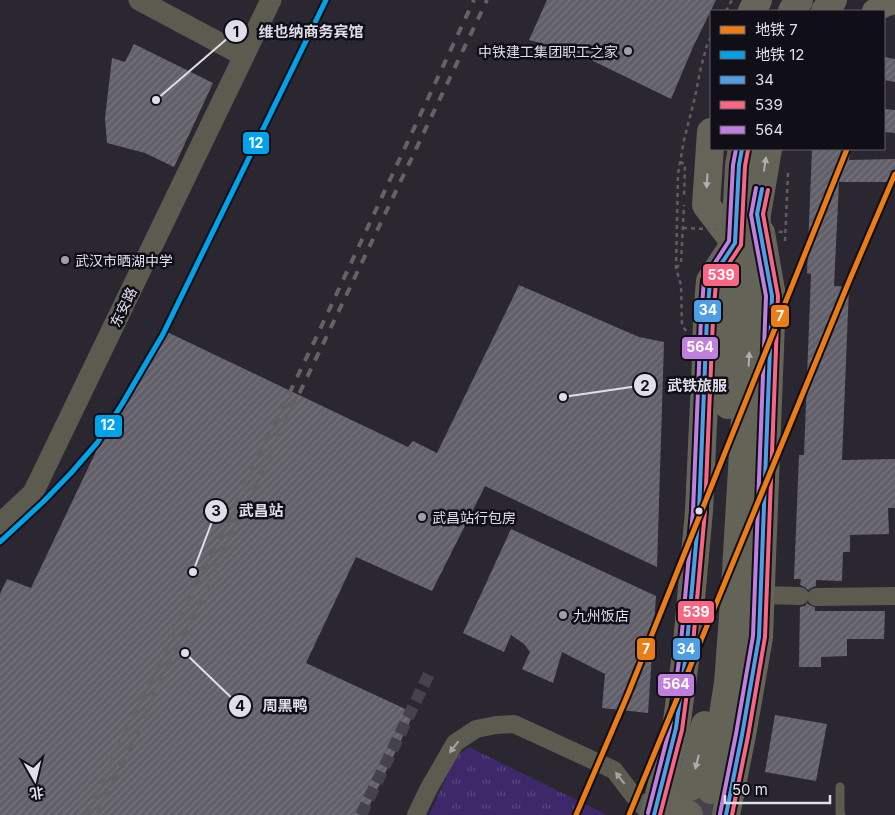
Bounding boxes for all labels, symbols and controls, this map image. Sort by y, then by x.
legend [710,10,885,150]
callout: 维也纳商务宾馆 [224,16,374,46]
text: 地铁 7 [755,20,798,39]
text: 1 [233,22,239,41]
text: 维也纳商务宾馆 [258,22,364,41]
place label: 中铁建工集团职工之家 [478,43,618,60]
marker: 中铁建工集团职工之家 [622,45,634,57]
text: 地铁 12 [755,45,804,64]
text: 34 [755,70,774,89]
text: 539 [755,95,783,114]
text: 564 [755,120,783,139]
line badge: 12 [242,131,270,155]
text: 12 [249,134,264,151]
one-way arrow [762,156,770,172]
one-way arrow [703,173,711,189]
place label: 武汉市晒湖中学 [75,252,173,269]
marker: 武汉市晒湖中学 [59,254,71,266]
line badge: 539 [702,263,740,287]
text: 539 [707,266,735,283]
street label: 东安路 [106,284,140,330]
line badge: 34 [693,299,722,323]
text: 34 [699,301,717,318]
line badge: 7 [770,304,790,328]
text: 7 [776,307,784,324]
line badge: 564 [681,336,719,360]
text: 564 [686,338,714,355]
one-way arrow [745,350,753,366]
callout: 武铁旅服 [632,370,737,400]
text: 2 [640,376,650,395]
text: 武铁旅服 [667,376,727,395]
line badge: 12 [94,414,123,438]
text: 12 [101,416,116,433]
callout: 武昌站 [203,496,293,526]
text: 3 [211,501,221,520]
text: 武昌站 [238,501,284,520]
unlabelled marker [694,506,704,516]
place label: 武昌站行包房 [432,509,516,526]
marker: 武昌站行包房 [416,511,428,523]
line badge: 539 [677,600,715,624]
text: 539 [682,603,710,620]
place label: 九州饭店 [573,607,629,624]
marker: 九州饭店 [557,609,569,621]
line badge: 7 [636,637,656,661]
line badge: 34 [672,637,701,661]
text: 7 [642,640,650,657]
text: 34 [677,640,695,657]
line badge: 564 [657,673,695,697]
text: 564 [662,675,690,692]
callout: 周黑鸭 [228,691,318,721]
text: 4 [235,696,245,715]
text: 周黑鸭 [262,696,308,715]
one-way arrow [449,740,460,753]
one-way arrow [692,754,700,769]
north arrow [10,755,60,805]
one-way arrow [615,771,625,785]
scale bar [725,772,830,804]
text: 50 m [732,780,768,799]
text: 北 [29,784,45,803]

